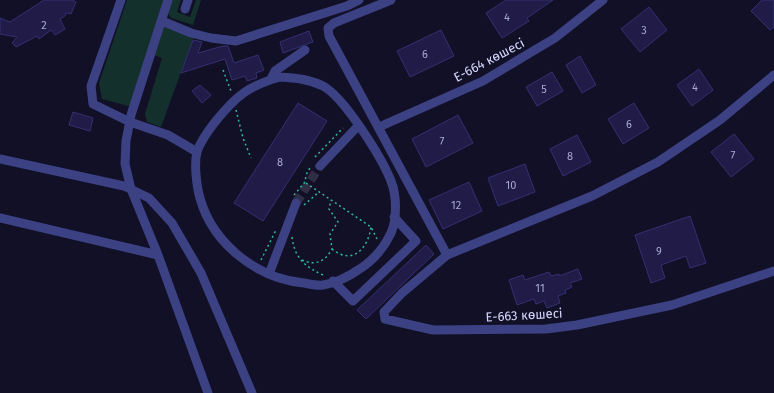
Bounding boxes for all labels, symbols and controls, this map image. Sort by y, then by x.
house number: 4 [504,11,510,24]
house number: 2 [41,19,47,32]
house number: 3 [641,24,647,37]
street label: Е-664 көшесі [451,35,527,85]
house number: 6 [422,48,428,61]
house number: 4 [692,81,698,94]
house number: 5 [541,83,547,96]
house number: 6 [626,118,632,131]
house number: 7 [440,135,445,148]
house number: 7 [731,149,736,162]
house number: 8 [567,150,573,163]
house number: 8 [277,156,283,169]
house number: 10 [506,179,516,192]
house number: 12 [451,199,461,212]
house number: 9 [656,245,662,258]
house number: 11 [535,282,545,295]
street label: Е-663 көшесі [485,305,563,325]

